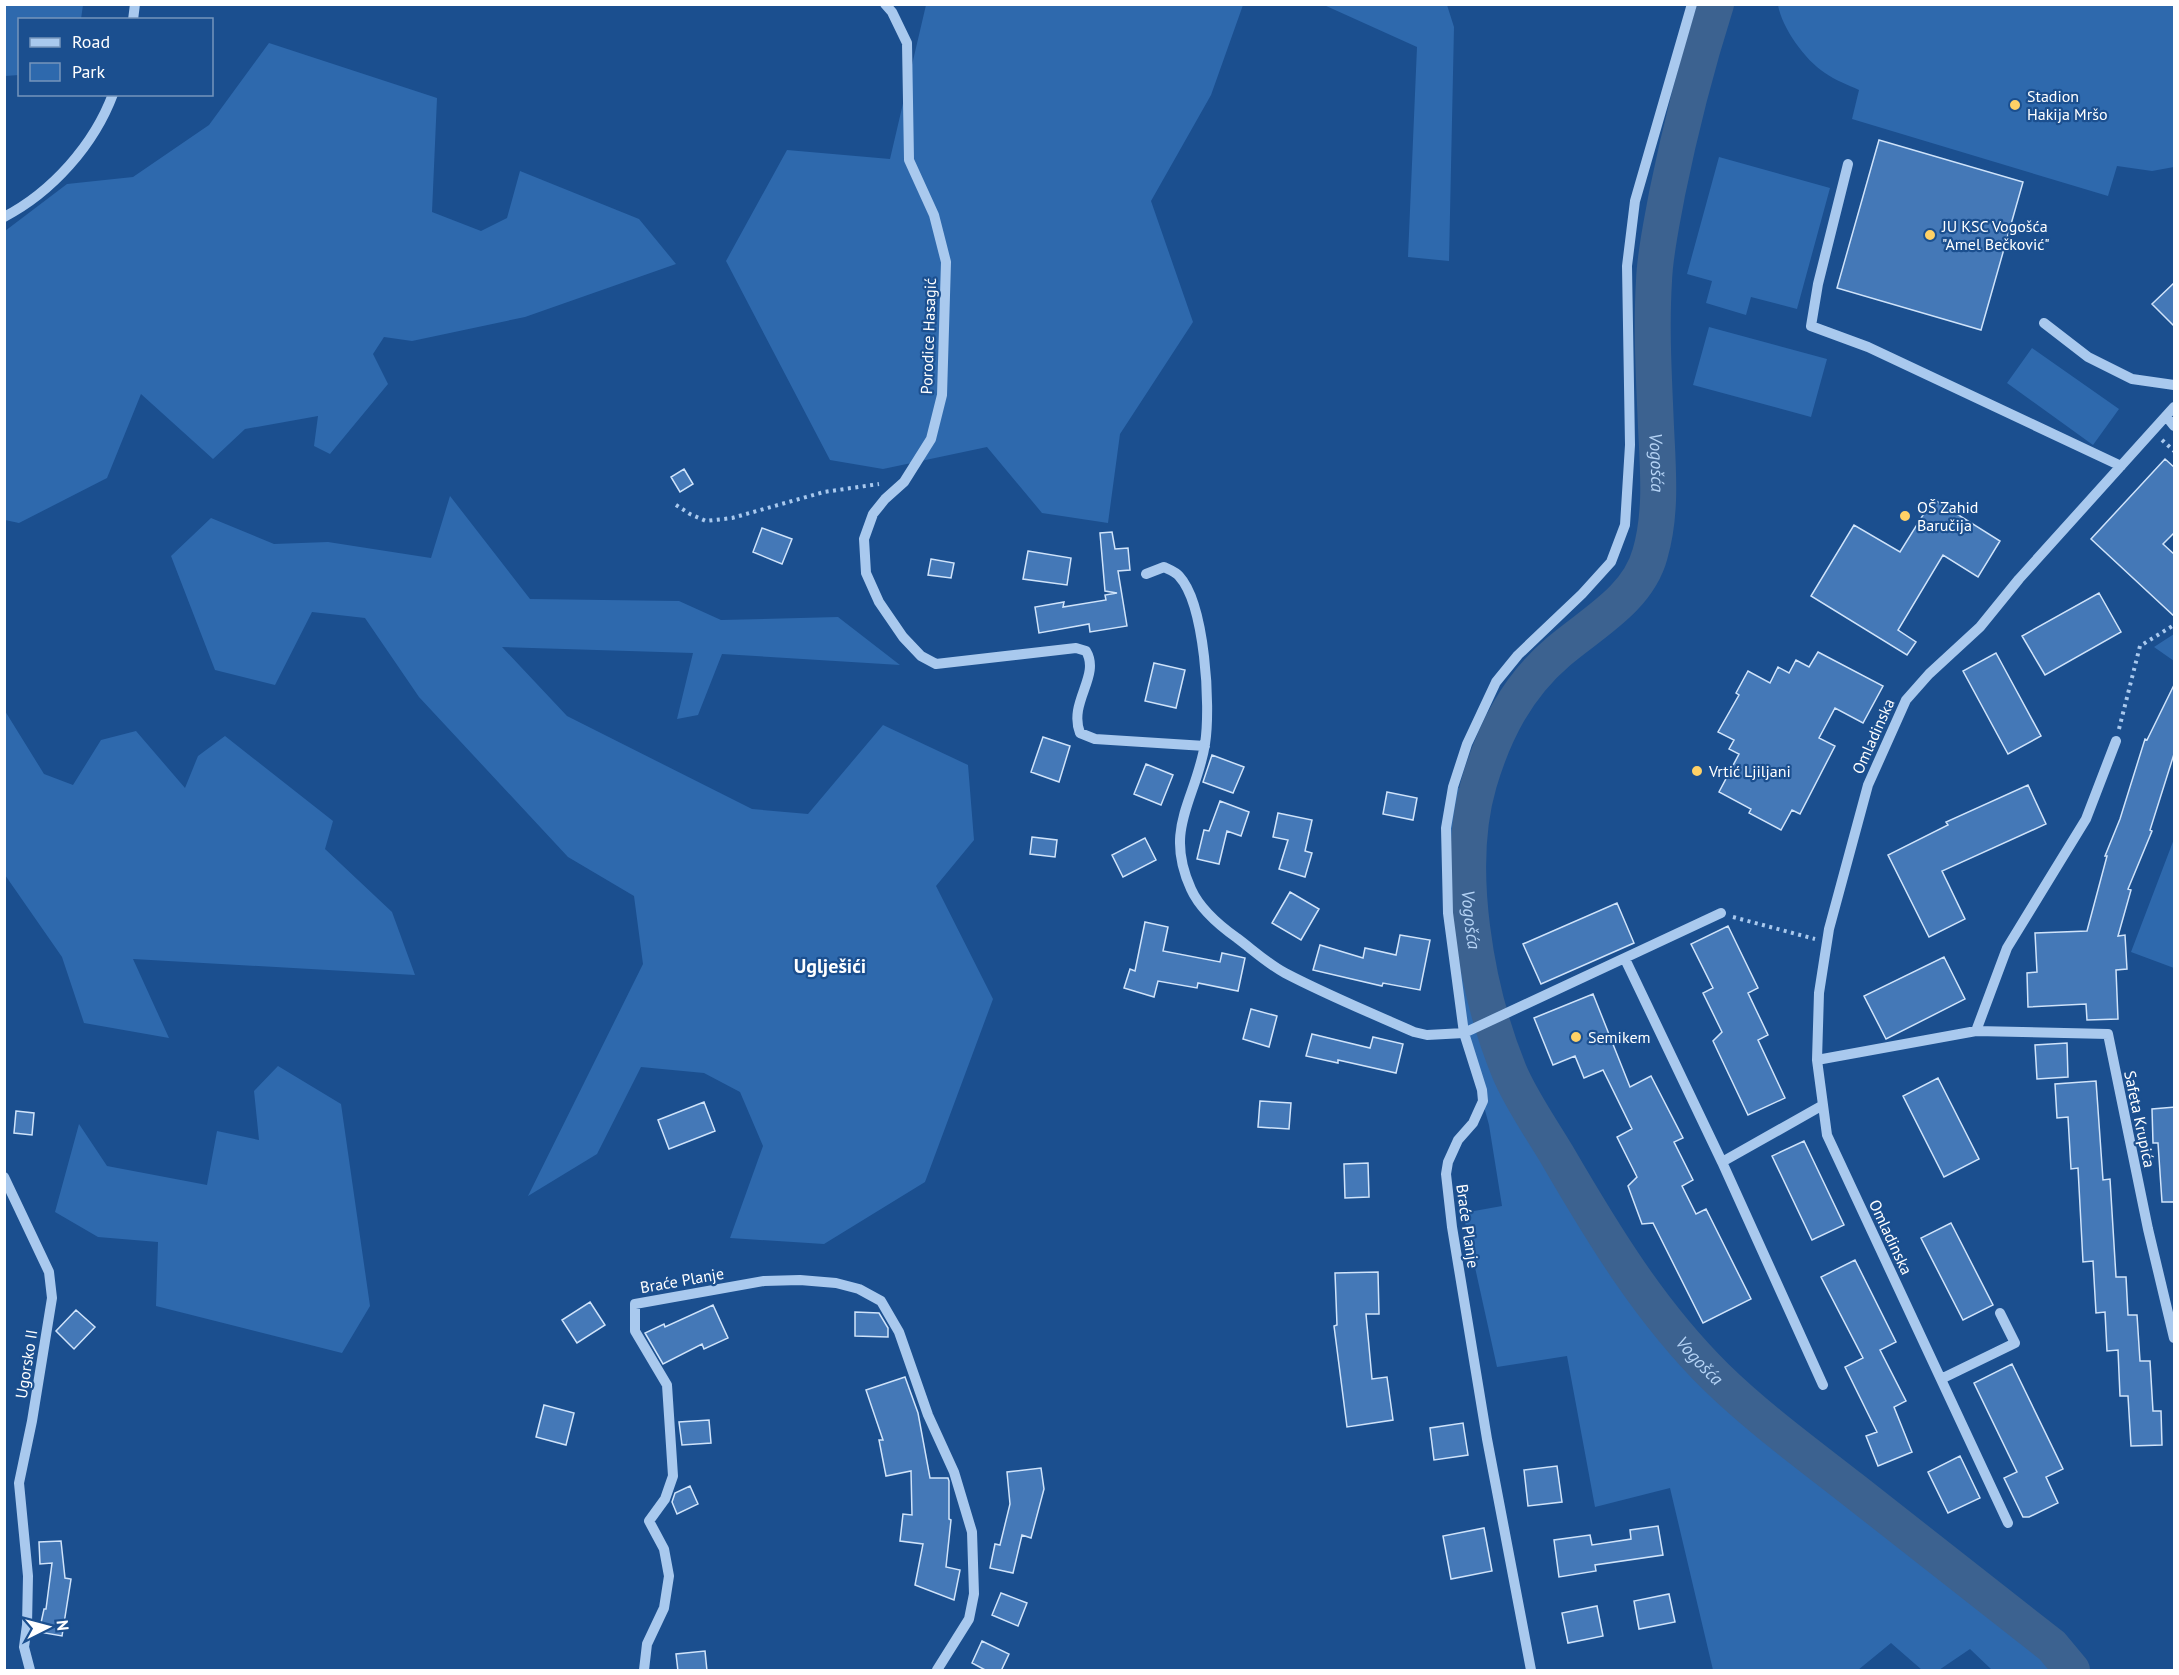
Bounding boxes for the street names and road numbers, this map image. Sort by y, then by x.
street label: Porodice Hasagić [916,277,940,395]
street label: Omladinska [1847,695,1899,777]
street label: Safeta Krupića [2120,1069,2160,1169]
street label: Braće Planje [1452,1183,1484,1269]
street label: Omladinska [1865,1196,1917,1278]
street label: Braće Planje [639,1263,725,1297]
street label: Ugorsko II [11,1328,41,1400]

